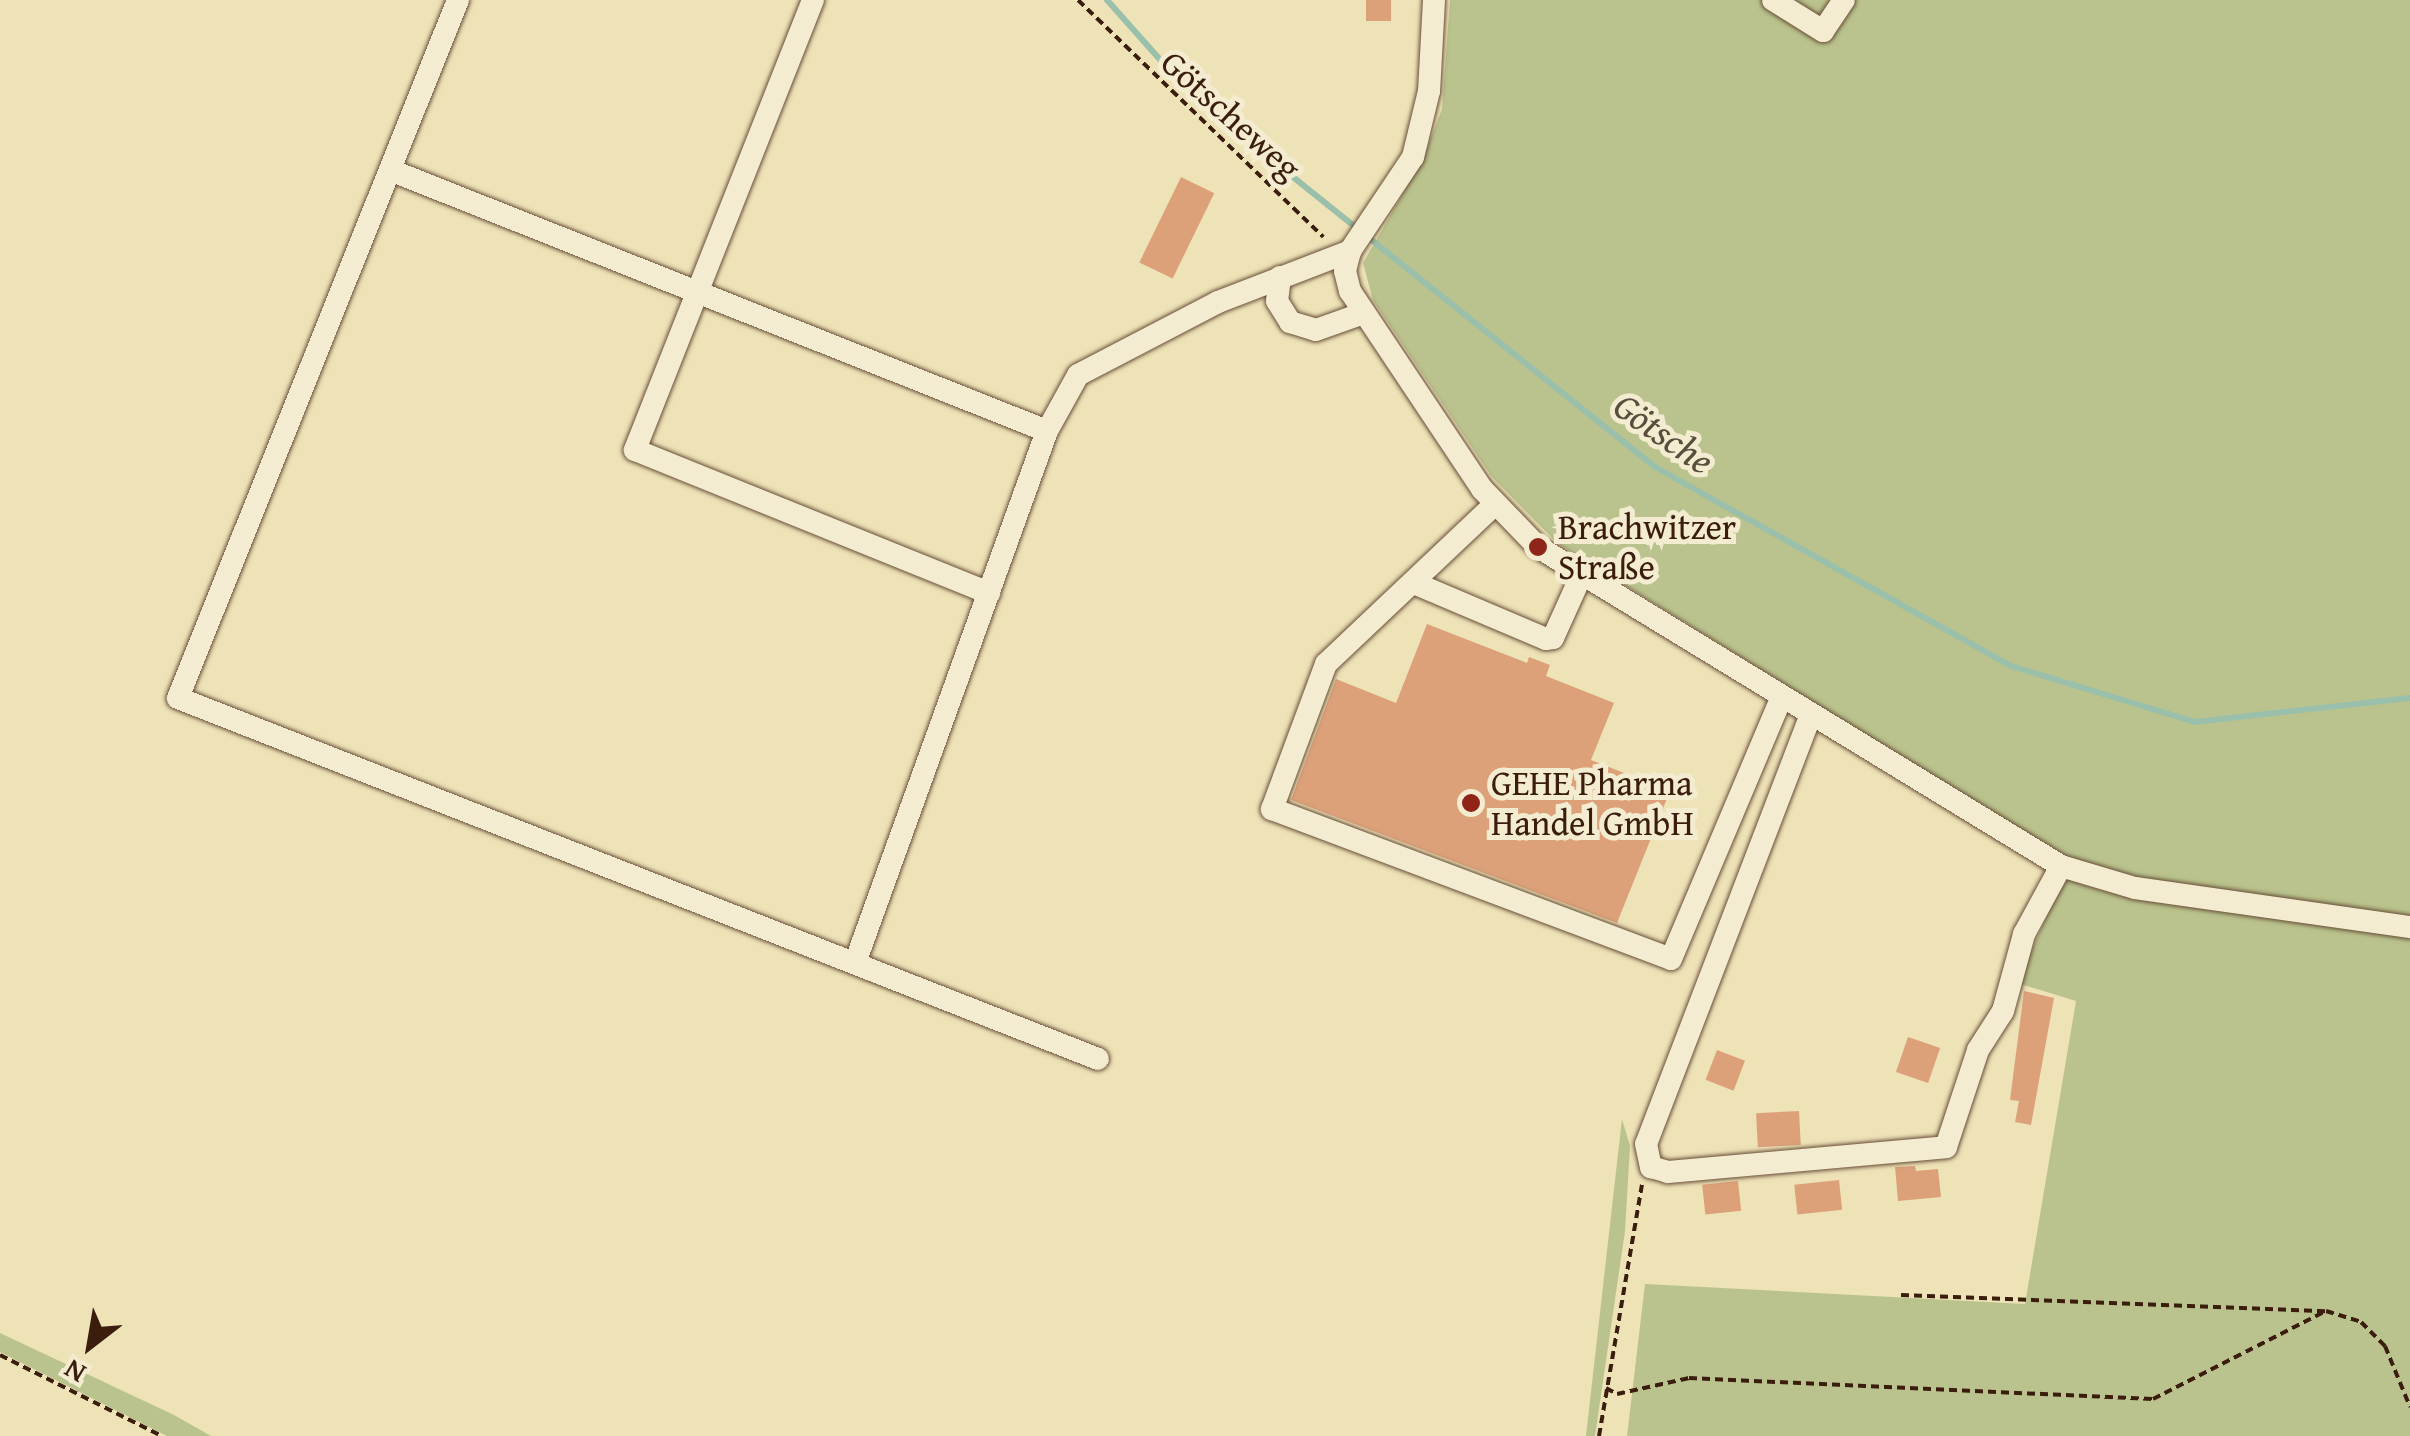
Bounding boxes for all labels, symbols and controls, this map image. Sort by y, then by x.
street label: Götscheweg [1152,41,1310,189]
water label: Götsche [1605,382,1723,484]
place label: Brachwitzer Straße [1558,506,1736,588]
marker: Brachwitzer Straße [1527,536,1549,558]
place label: GEHE Pharma Handel GmbH [1491,762,1694,844]
marker: GEHE Pharma Handel GmbH [1460,792,1482,814]
north arrow [40,1296,140,1396]
text: N [56,1350,93,1395]

